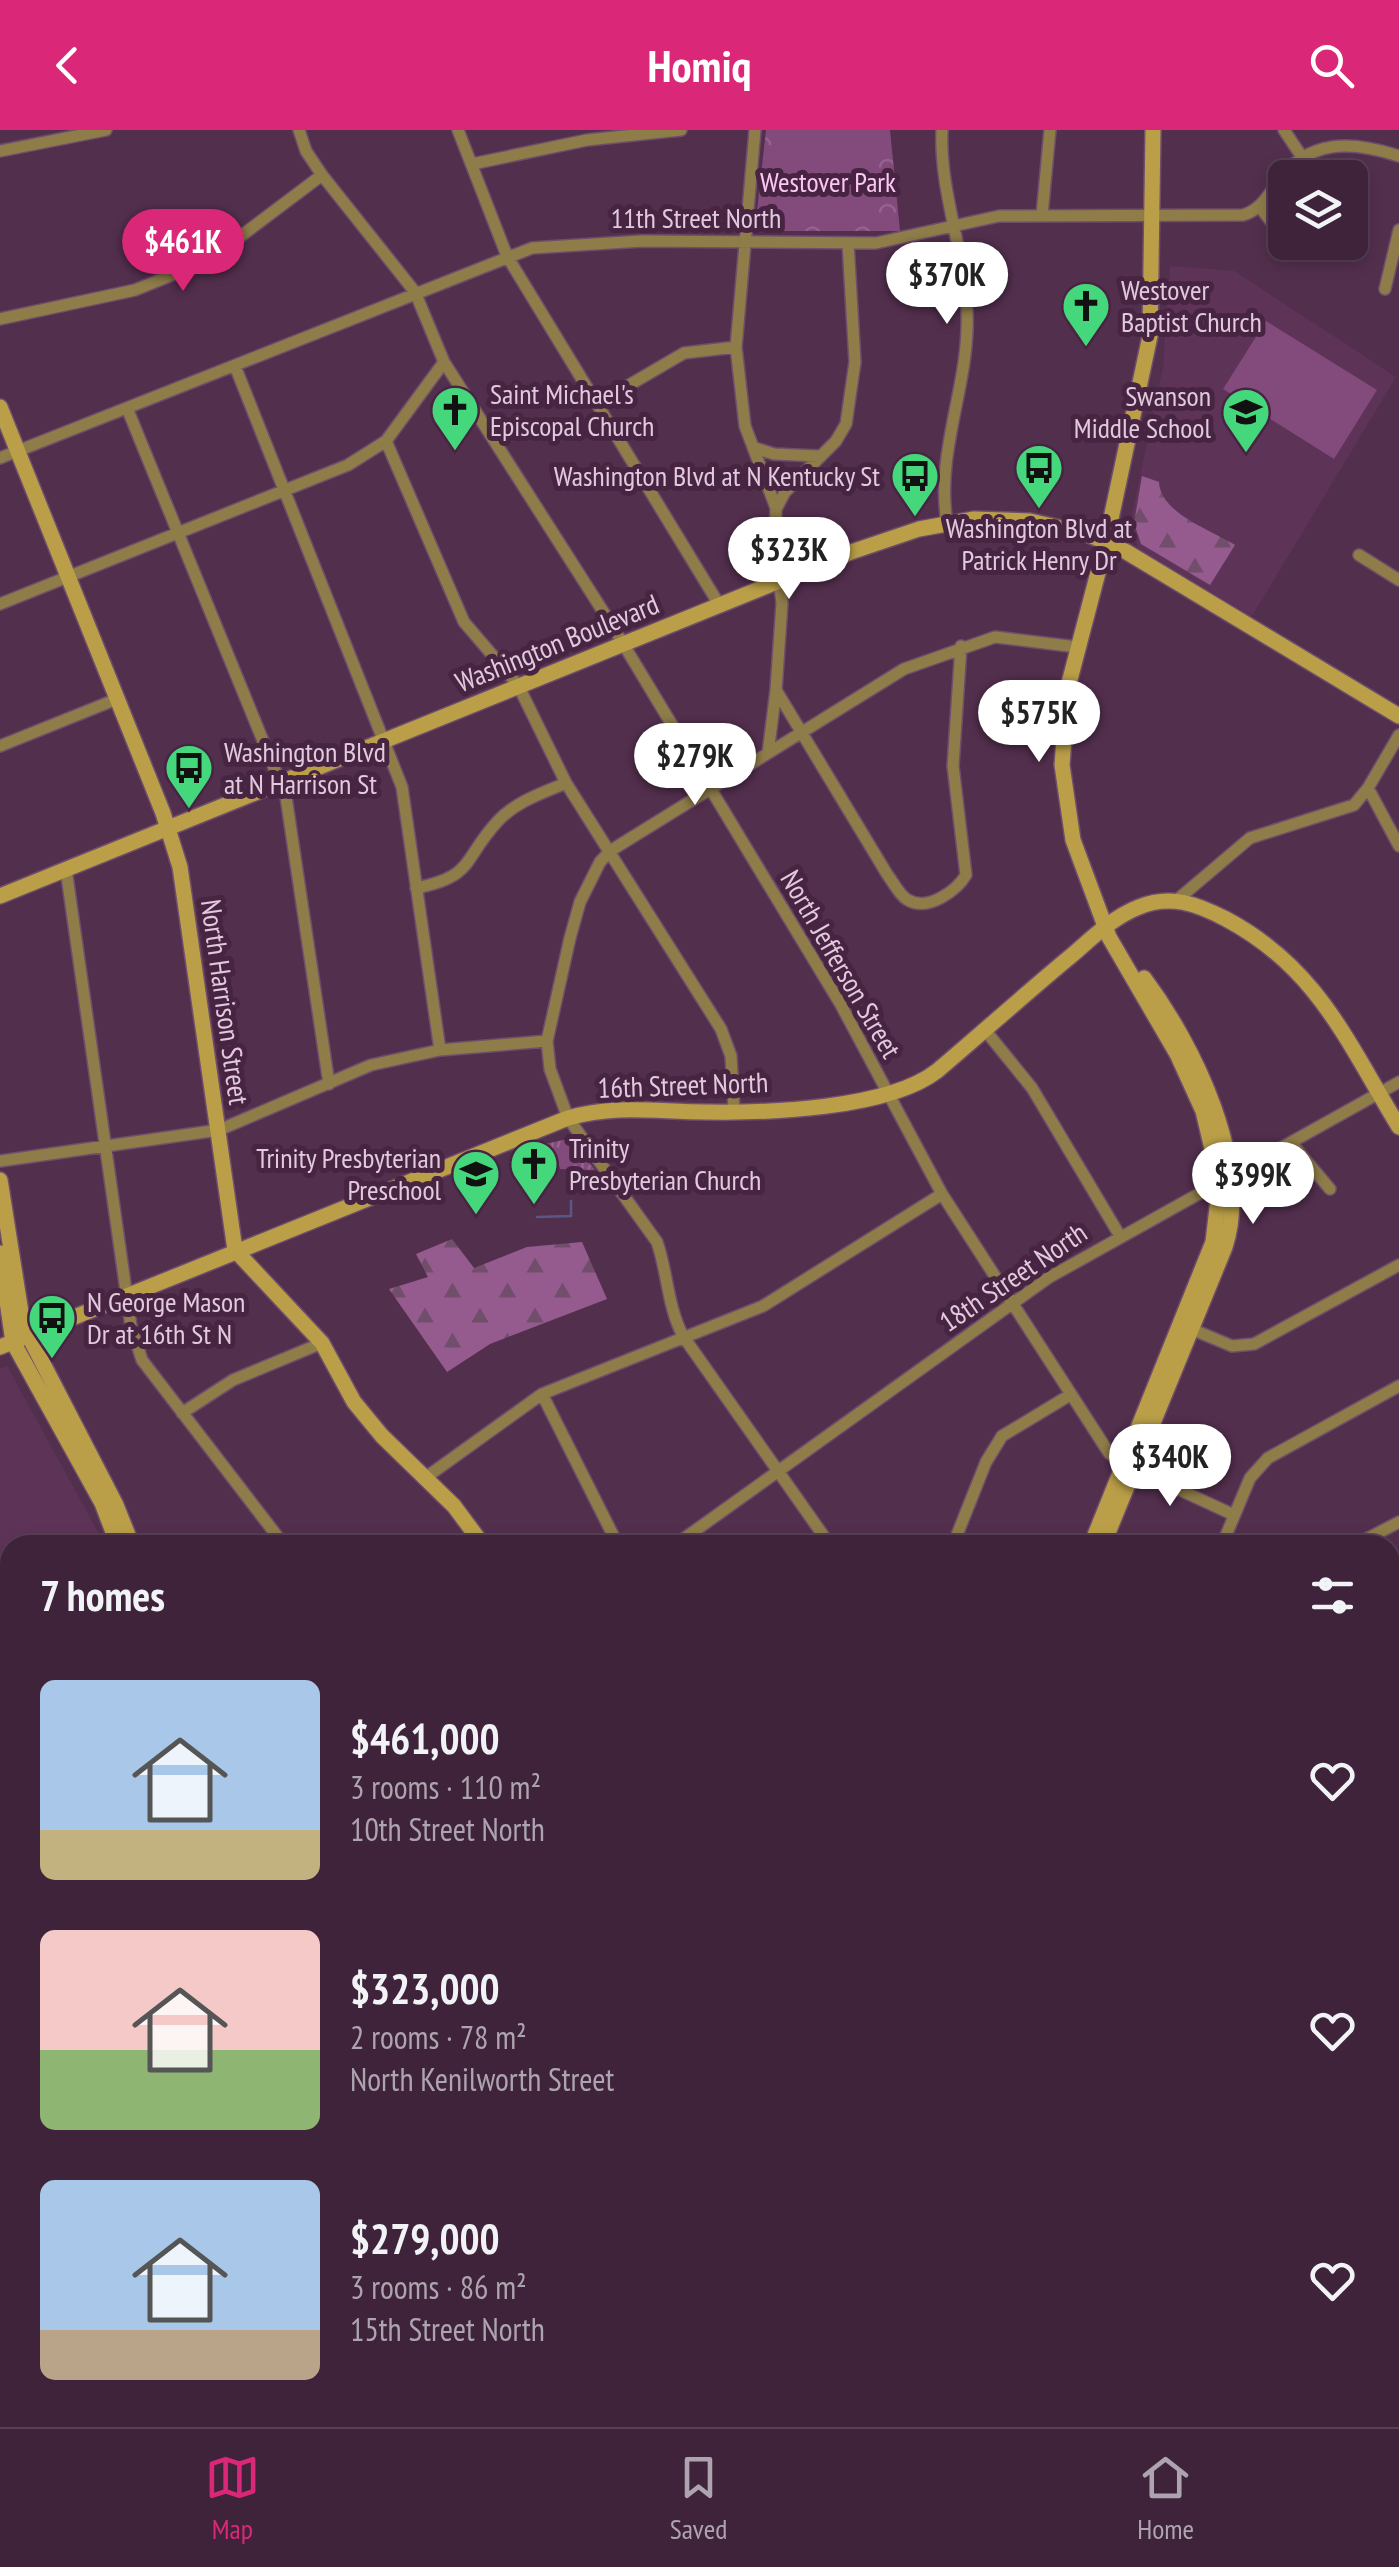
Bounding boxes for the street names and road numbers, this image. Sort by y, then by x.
street label: 11th Street North [611,199,781,236]
street label: Washington Boulevard [450,585,664,700]
street label: North Jefferson Street [773,863,910,1065]
street label: North Harrison Street [193,897,258,1107]
street label: 16th Street North [597,1063,769,1106]
street label: 18th Street North [932,1214,1094,1340]

